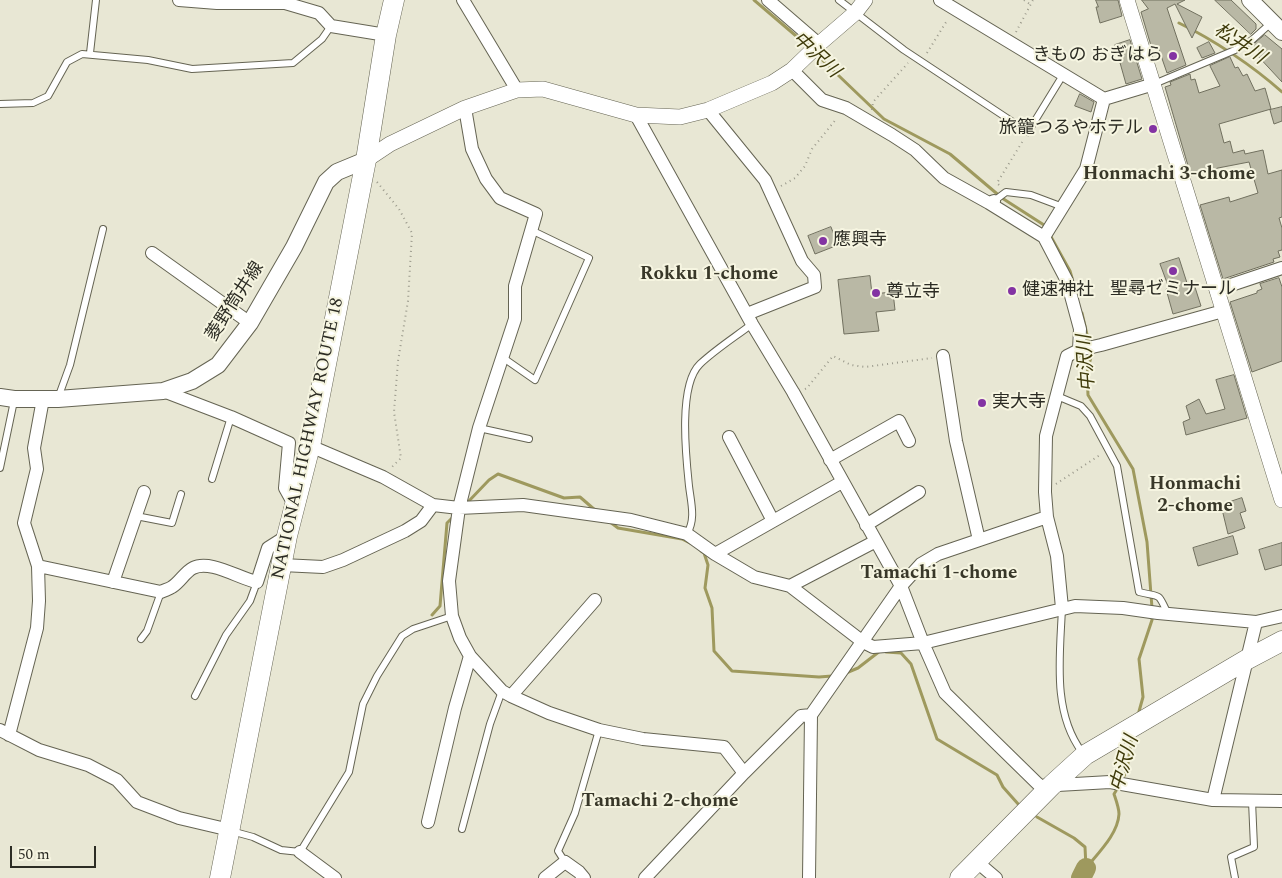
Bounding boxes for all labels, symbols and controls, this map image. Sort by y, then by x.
water label: 松井川 [1209,20,1269,70]
water label: 中沢川 [786,28,844,84]
place label: きもの おぎはら [1033,45,1163,67]
marker: きもの おぎはら [1167,50,1179,62]
place label: 旅籠つるやホテル [999,118,1143,140]
marker: 旅籠つるやホテル [1147,123,1159,135]
district label: Honmachi 3-chome [1083,164,1255,186]
place label: 應興寺 [833,230,887,252]
marker: 應興寺 [817,235,829,247]
street label: 菱野筒井線 [202,258,270,346]
district label: Rokku 1-chome [640,264,778,286]
marker: 聖尋ゼミナール [1167,265,1179,277]
place label: 聖尋ゼミナール [1110,279,1236,301]
place label: 健速神社 [1022,280,1094,302]
place label: 尊立寺 [886,282,940,304]
marker: 健速神社 [1006,285,1018,297]
marker: 尊立寺 [870,287,882,299]
street label: NATIONAL HIGHWAY ROUTE 18 [269,296,349,582]
water label: 中沢川 [1075,334,1101,392]
place label: 実大寺 [992,392,1046,414]
marker: 実大寺 [976,397,988,409]
district label: Honmachi 2-chome [1149,474,1241,518]
district label: Tamachi 1-chome [860,563,1018,585]
water label: 中沢川 [1107,733,1145,795]
district label: Tamachi 2-chome [581,791,739,813]
scale bar [12,836,99,868]
text: 50 m [18,843,50,866]

